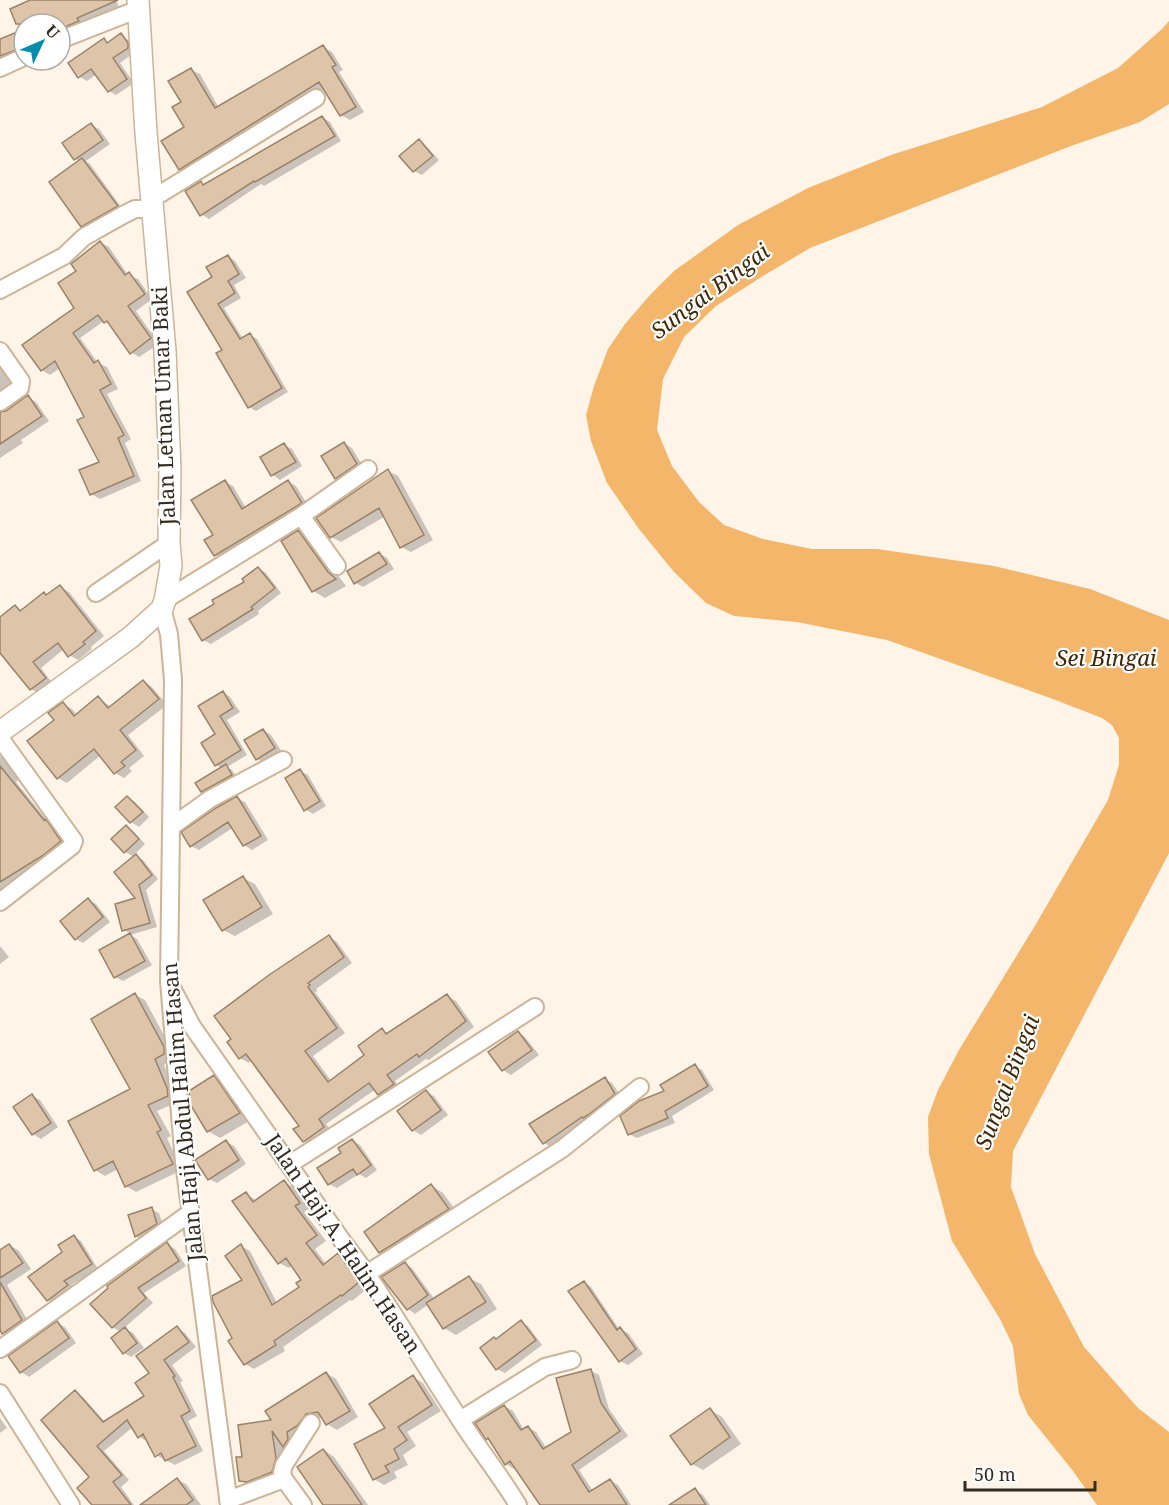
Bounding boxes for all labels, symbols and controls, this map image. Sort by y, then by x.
north arrow [12,12,72,72]
text: U [41,20,65,44]
water label: Sungai Bingai [644,235,775,345]
street label: Jalan Letnan Umar Baki [145,286,181,527]
water label: Sei Bingai [1055,642,1157,672]
street label: Jalan Haji Abdul Halim Hasan [155,962,209,1264]
water label: Sungai Bingai [967,1010,1046,1153]
street label: Jalan Haji A. Halim Hasan [259,1127,428,1359]
scale bar [965,1454,1096,1492]
text: 50 m [974,1462,1016,1486]

